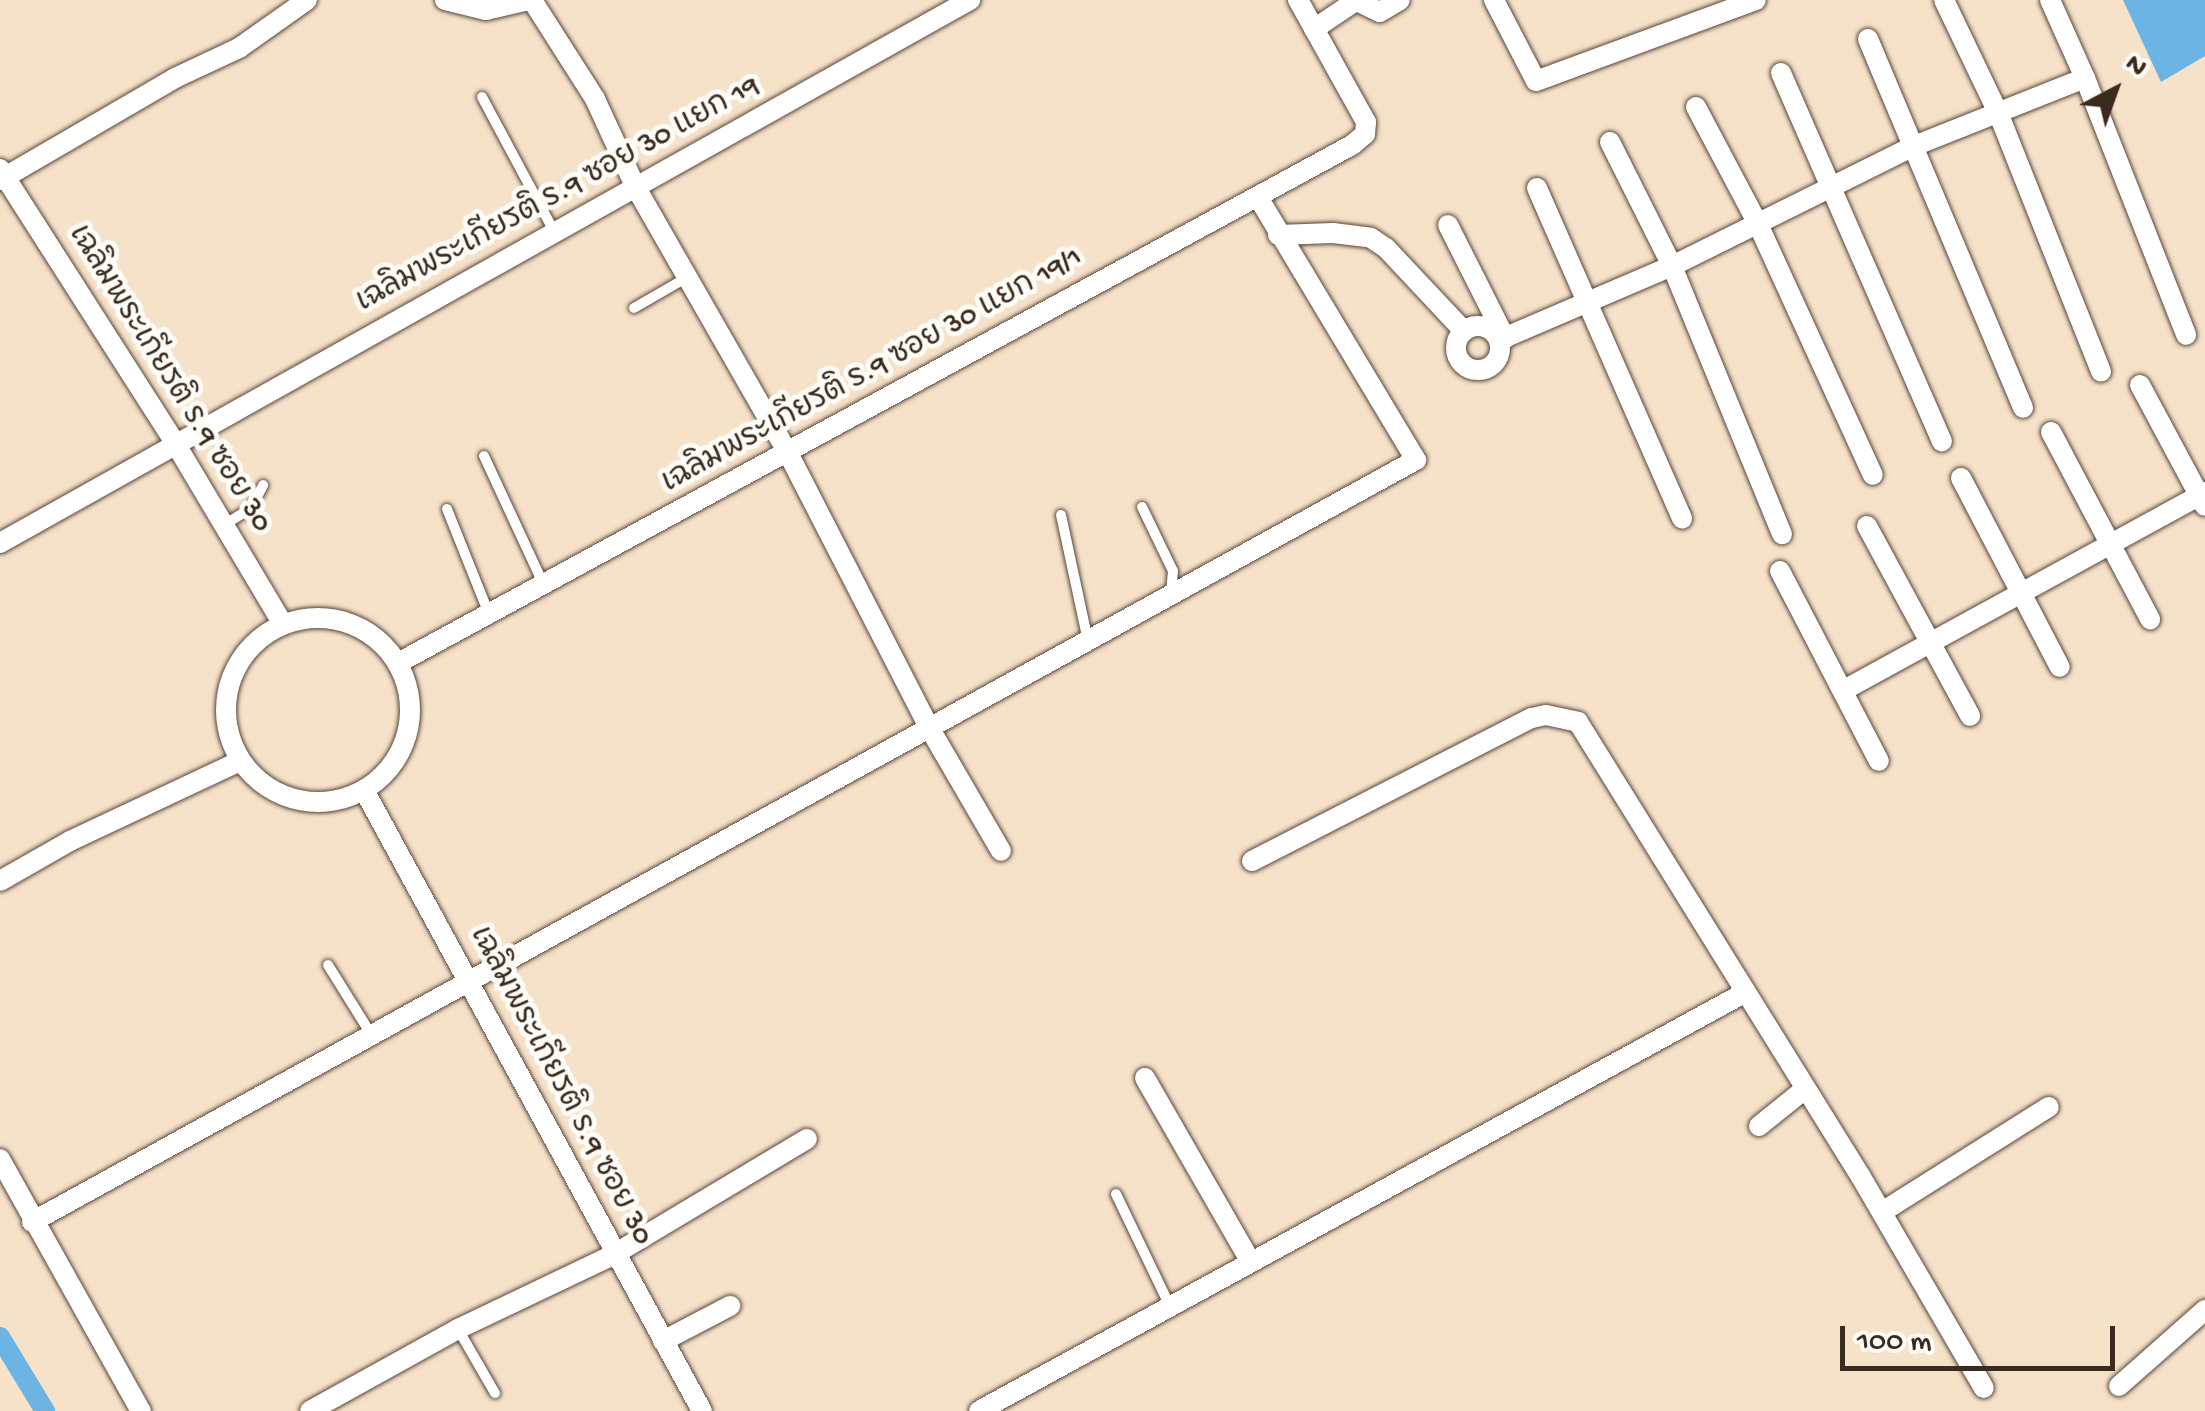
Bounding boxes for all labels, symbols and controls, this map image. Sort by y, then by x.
north arrow [2065,40,2165,140]
text: N [2117,49,2153,85]
street label: เฉลิมพระเกียรติ ร.9 ซอย 30 แยก 19 [351,70,767,322]
street label: เฉลิมพระเกียรติ ร.9 ซอย 30 [58,220,278,540]
street label: เฉลิมพระเกียรติ ร.9 ซอย 30 แยก 19/1 [657,241,1089,503]
street label: เฉลิมพระเกียรติ ร.9 ซอย 30 [460,921,658,1253]
scale bar [1845,1306,2120,1368]
text: 100 m [1857,1326,1932,1361]

